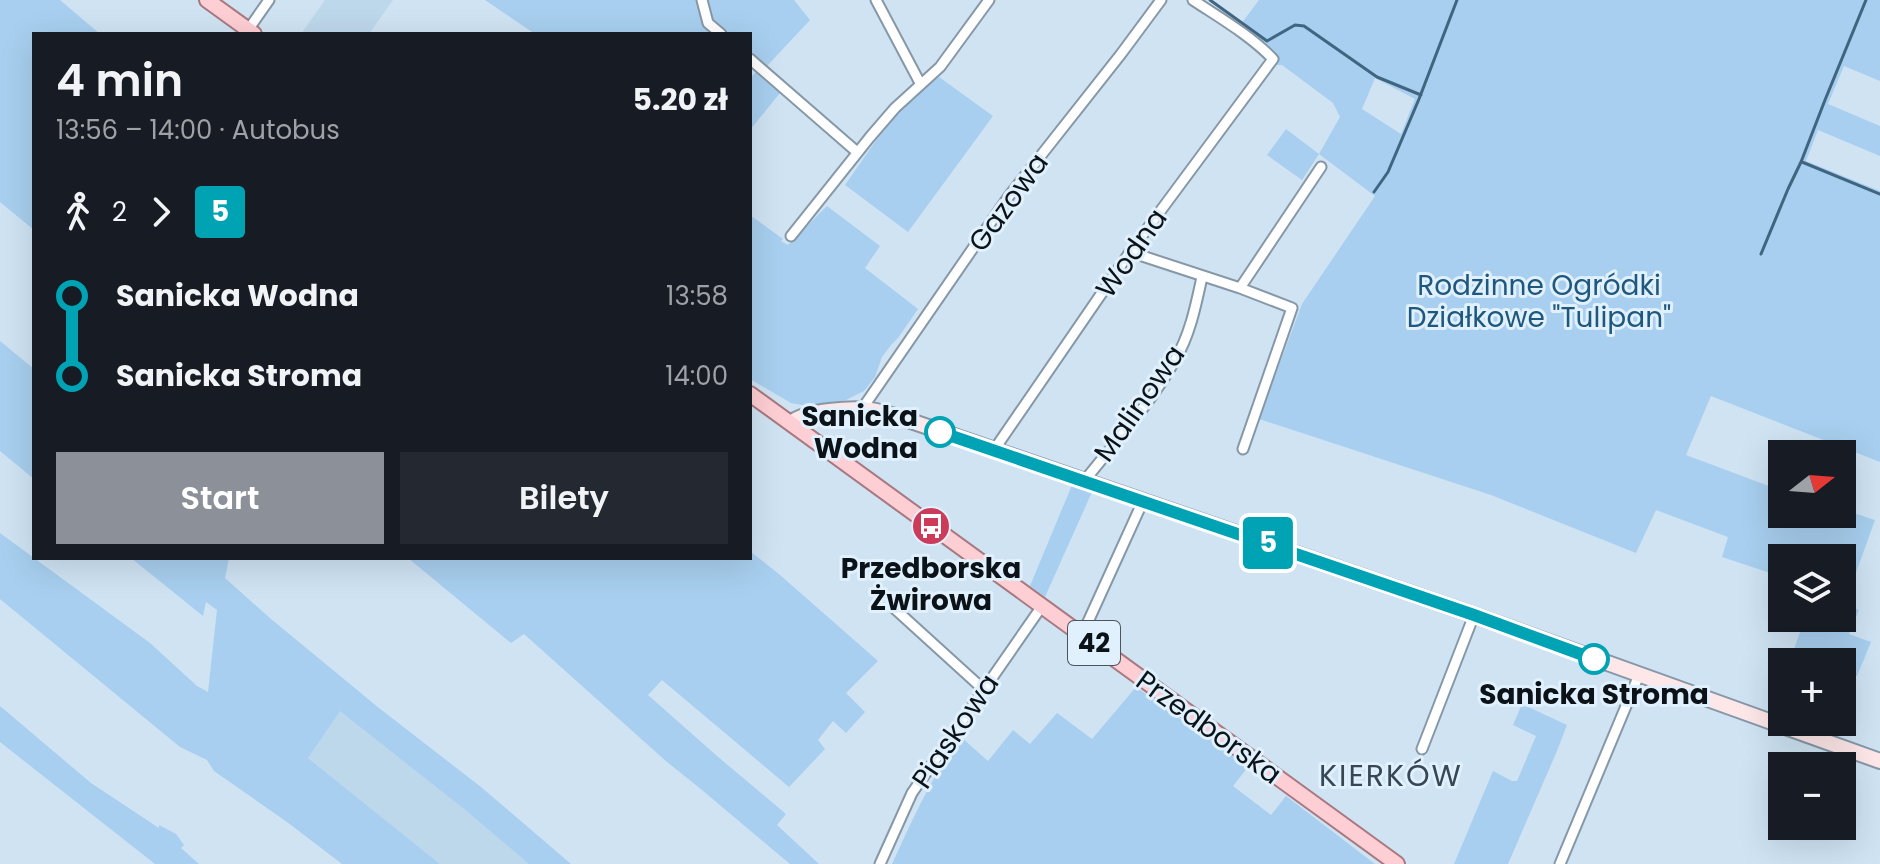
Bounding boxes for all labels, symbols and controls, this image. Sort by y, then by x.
text: 4 min [56,50,183,111]
text: 5.20 zł [632,78,728,121]
text: 13:56 – 14:00 · Autobus [56,112,340,148]
street label: Gazowa [959,145,1057,260]
icon: walk [56,190,100,234]
icon: forward [139,190,183,234]
text: 5 [211,192,229,231]
text: 2 [112,194,127,230]
street label: Wodna [1086,201,1176,306]
park label: Rodzinne Ogródki Działkowe "Tulipan" [1407,266,1671,337]
text: Sanicka Wodna [116,274,359,317]
text: 13:58 [666,278,728,314]
street label: Malinowa [1085,337,1194,470]
text: Sanicka Stroma [116,354,362,397]
text: 14:00 [665,358,728,394]
place label: Sanicka Wodna [801,397,918,468]
marker: Sanicka Wodna [925,417,955,447]
north arrow [1768,440,1856,528]
map controls [1768,440,1856,840]
button: Start [56,452,384,544]
button: Bilety [400,452,728,544]
bus stop icon: Przedborska Żwirowa [910,505,952,547]
line badge: 5 [1242,517,1294,569]
text: 5 [1259,523,1277,562]
button: layers [1768,544,1856,632]
place label: Przedborska Żwirowa [841,549,1021,620]
road number: 42 [1068,621,1120,665]
marker: Sanicka Stroma [1579,644,1609,674]
button: + [1768,648,1856,736]
street label: Przedborska [1128,661,1289,793]
street label: Piaskowa [903,666,1008,796]
place label: Sanicka Stroma [1479,675,1709,714]
button: − [1768,752,1856,840]
district label: KIERKÓW [1319,754,1463,797]

